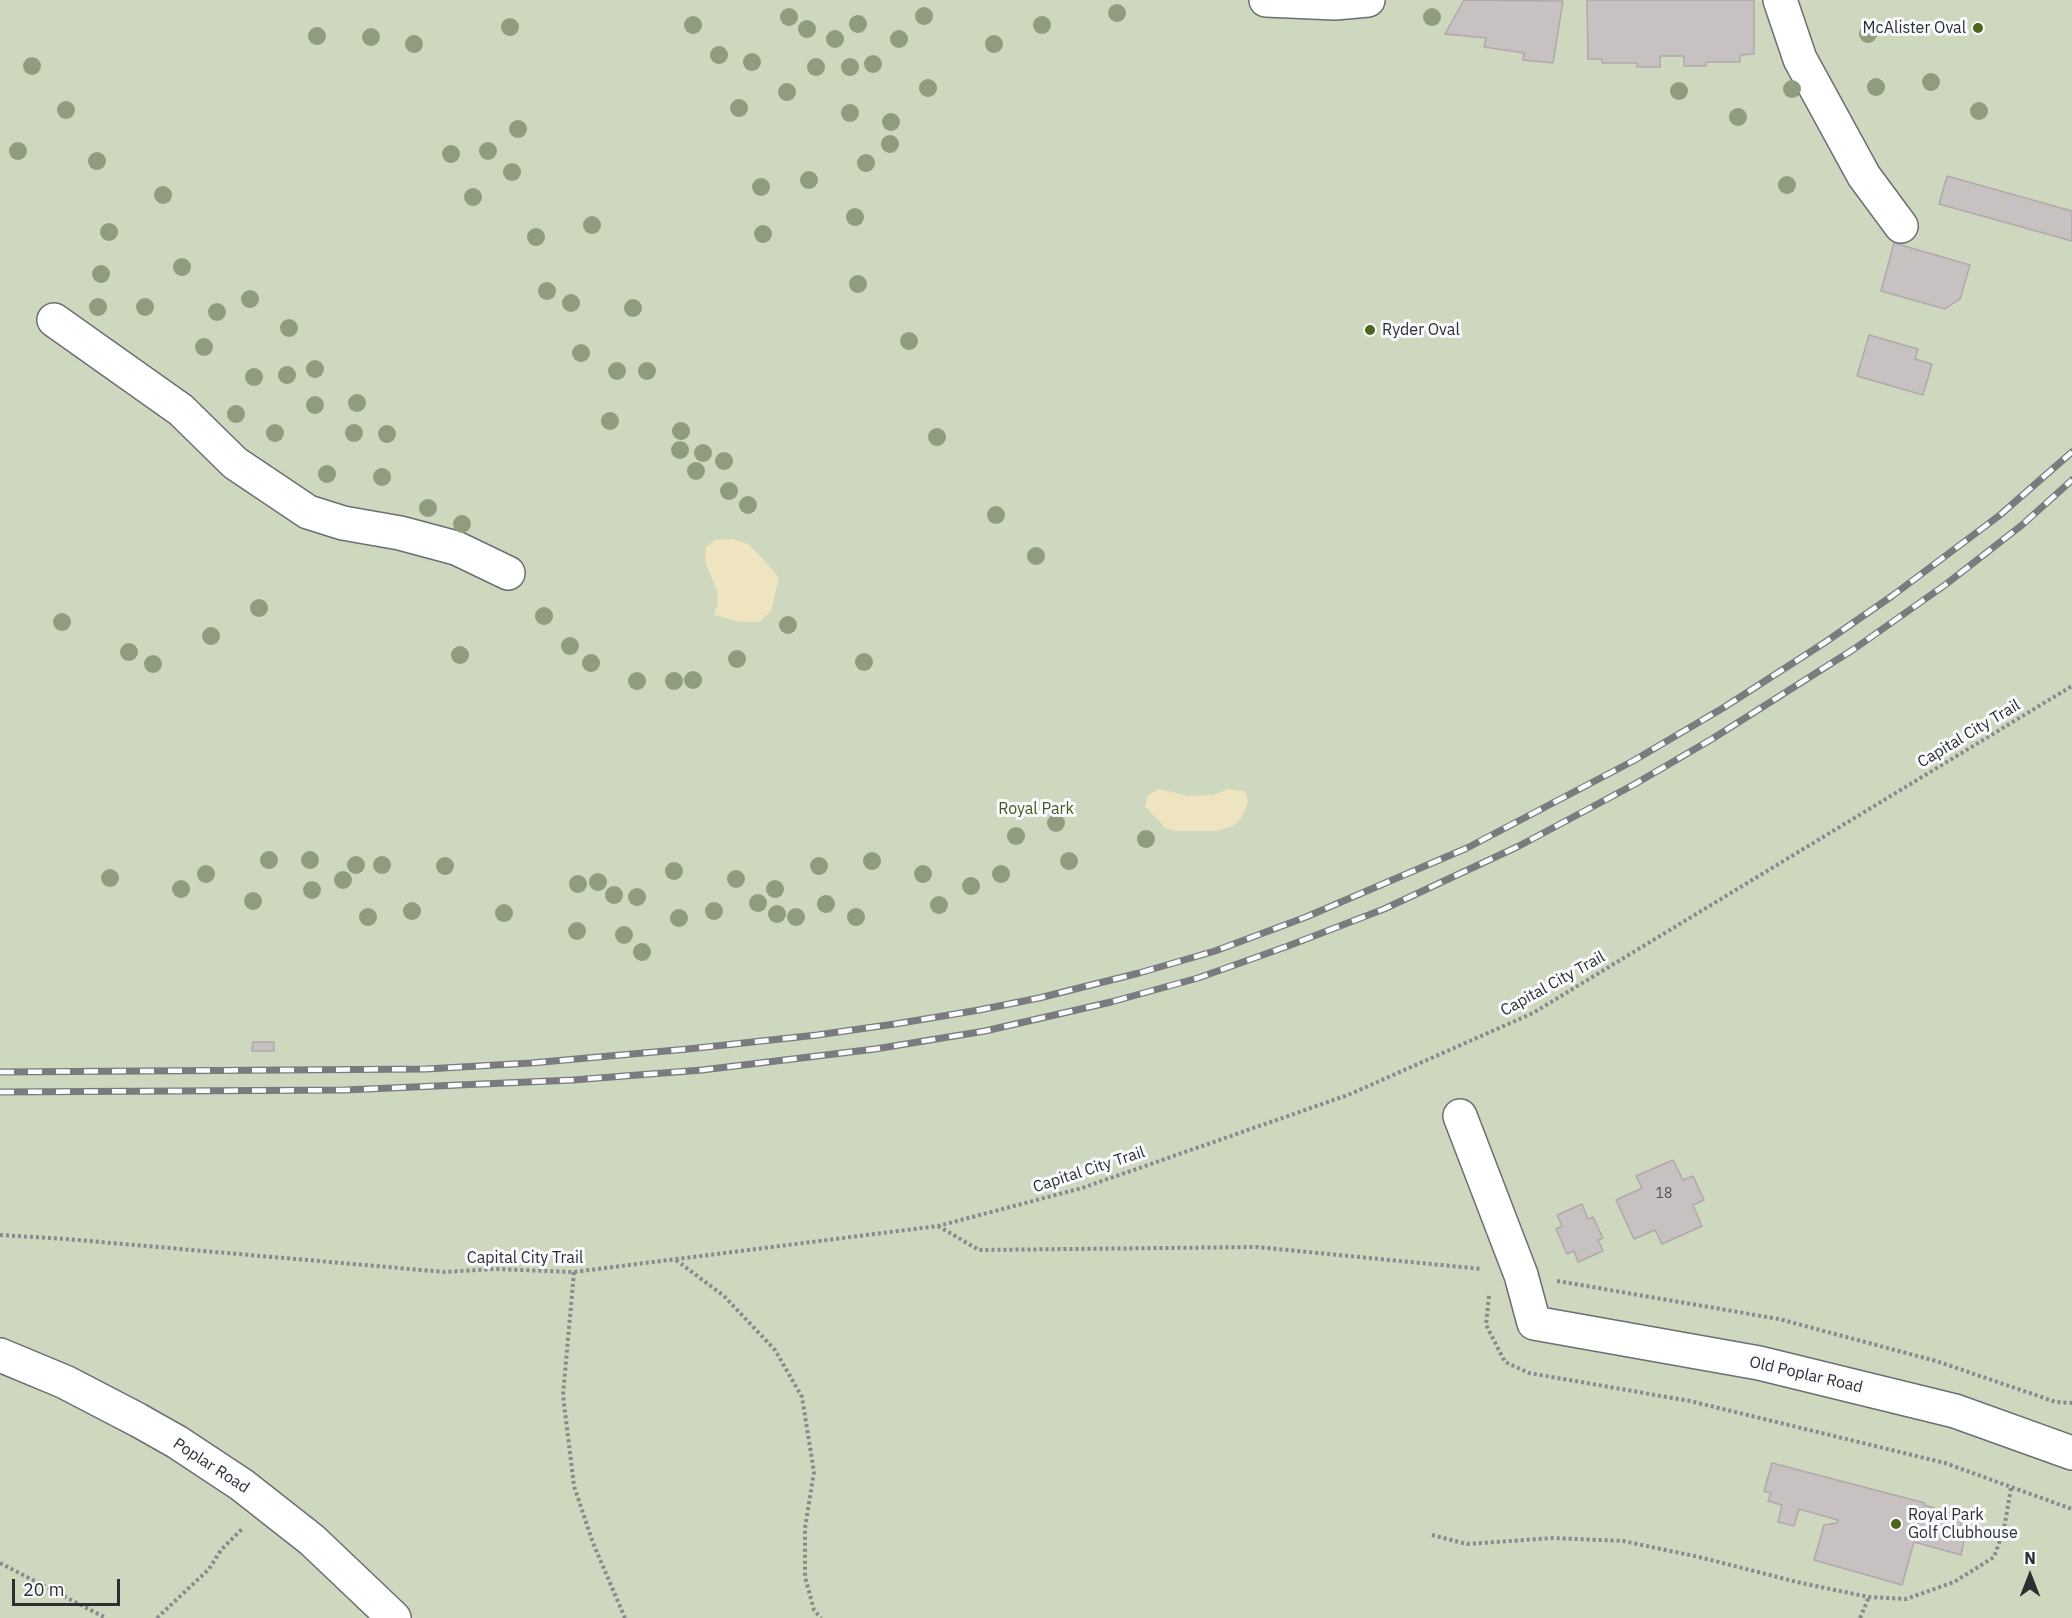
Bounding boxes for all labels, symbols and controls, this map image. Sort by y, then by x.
place label: McAlister Oval [1863,18,1966,38]
marker: McAlister Oval [1971,21,1985,35]
place label: Ryder Oval [1382,320,1460,340]
marker: Ryder Oval [1363,323,1377,337]
street label: Capital City Trail [1914,696,2024,772]
park label: Royal Park [998,799,1074,819]
street label: Capital City Trail [1497,947,1609,1021]
street label: Capital City Trail [1031,1143,1147,1197]
house number: 18 [1656,1186,1672,1202]
street label: Capital City Trail [467,1248,583,1268]
street label: Old Poplar Road [1747,1353,1865,1397]
street label: Poplar Road [169,1434,253,1498]
place label: Royal Park Golf Clubhouse [1908,1505,2018,1543]
marker: Royal Park Golf Clubhouse [1889,1517,1903,1531]
north arrow [2000,1546,2060,1606]
text: N [2024,1548,2036,1568]
scale bar [15,1567,123,1605]
text: 20 m [23,1578,65,1601]

